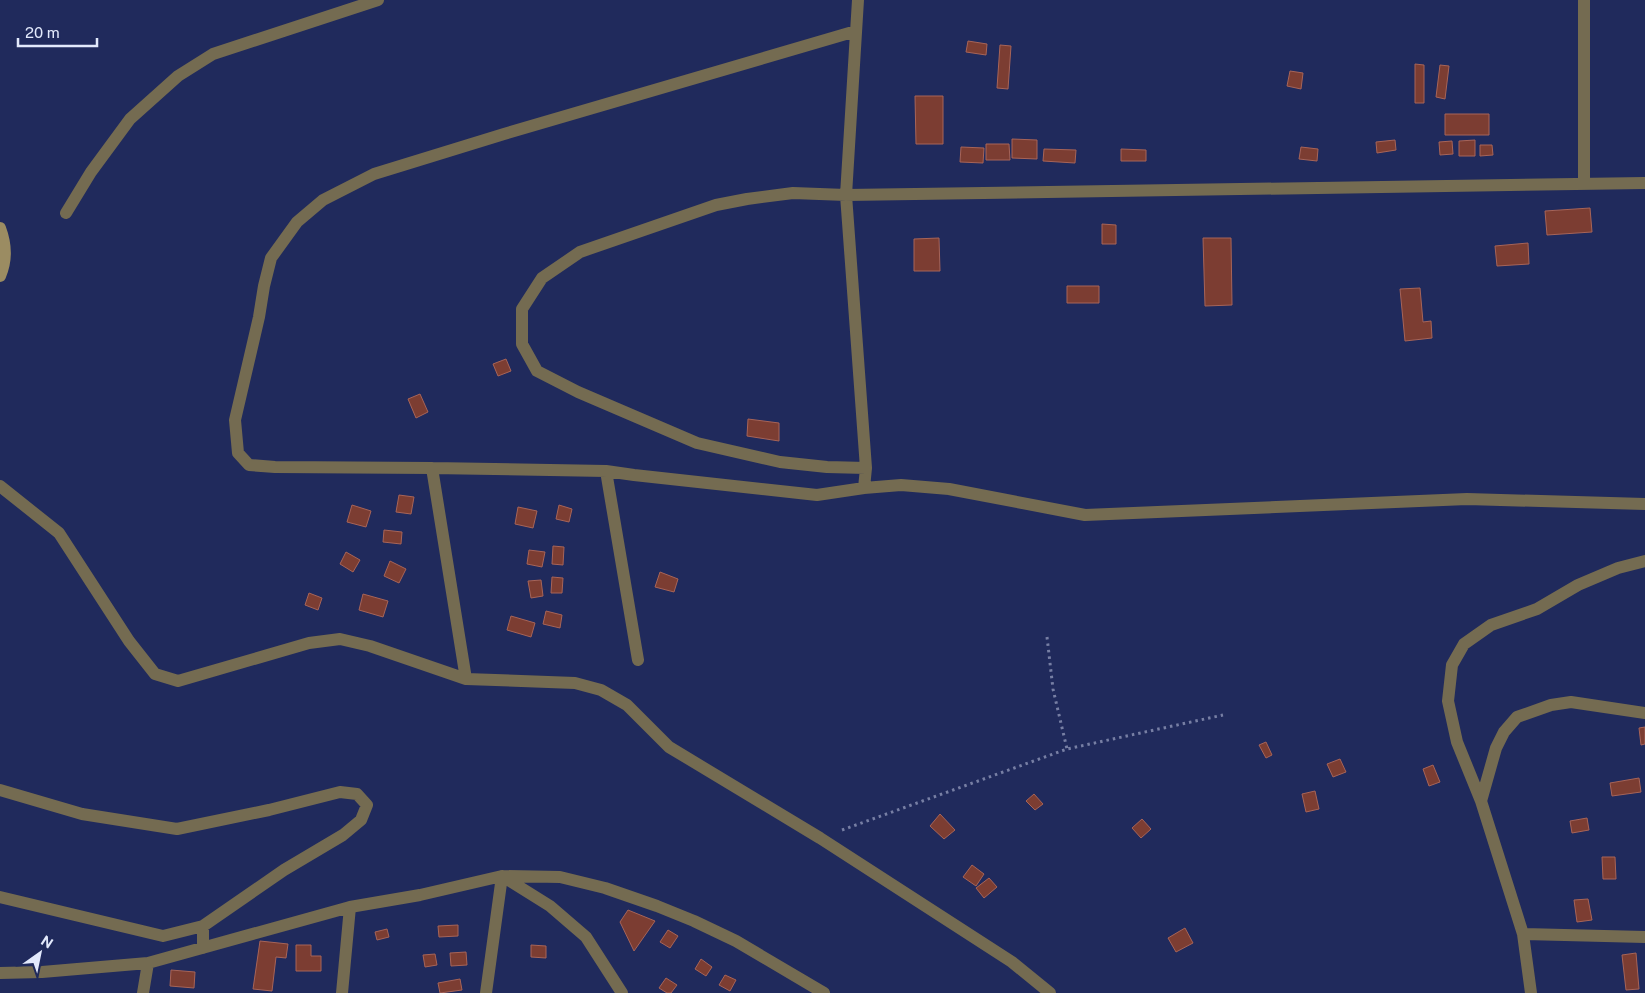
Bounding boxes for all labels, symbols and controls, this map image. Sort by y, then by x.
scale bar [18,15,96,47]
text: 20 m [25,24,60,41]
north arrow [15,928,65,978]
text: N [38,932,56,952]

